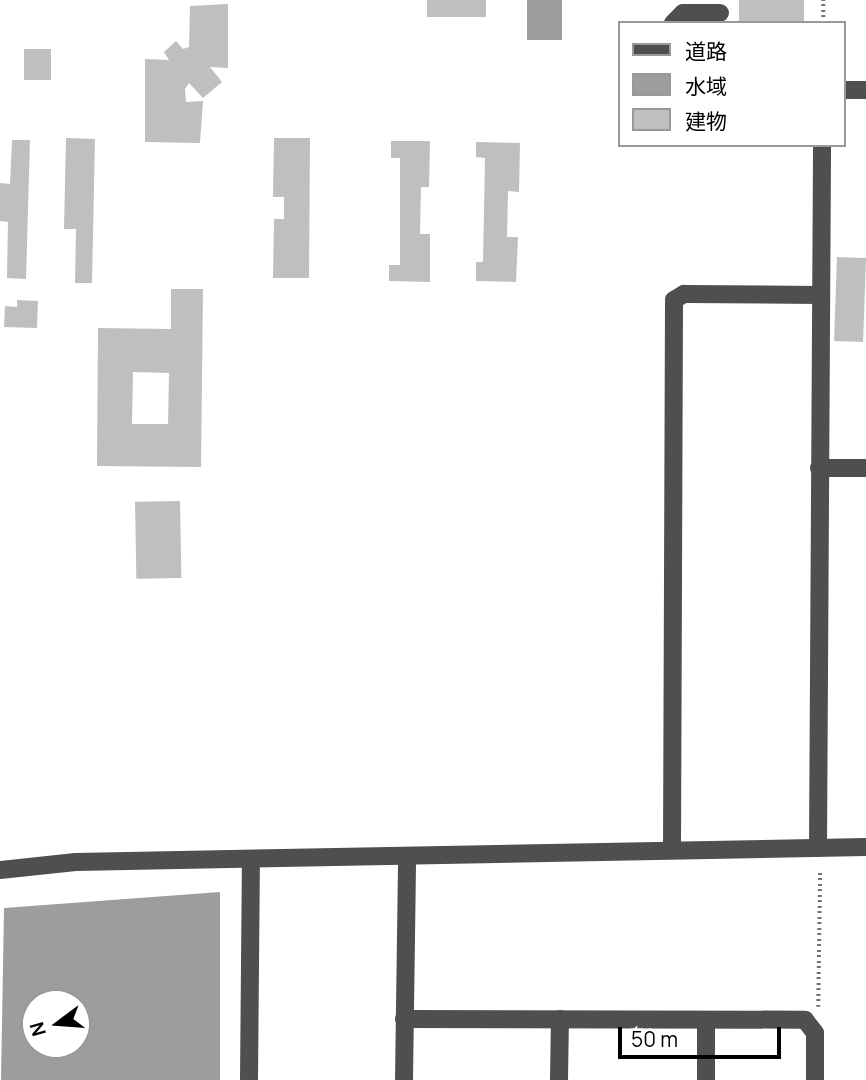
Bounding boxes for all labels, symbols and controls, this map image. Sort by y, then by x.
legend [618,21,845,147]
text: 道路 [685,37,727,65]
text: 水域 [685,72,727,100]
text: 建物 [685,107,727,135]
north arrow [21,989,91,1059]
scale bar [621,1014,784,1058]
text: N [23,1019,52,1039]
text: 50 m [631,1025,678,1053]

